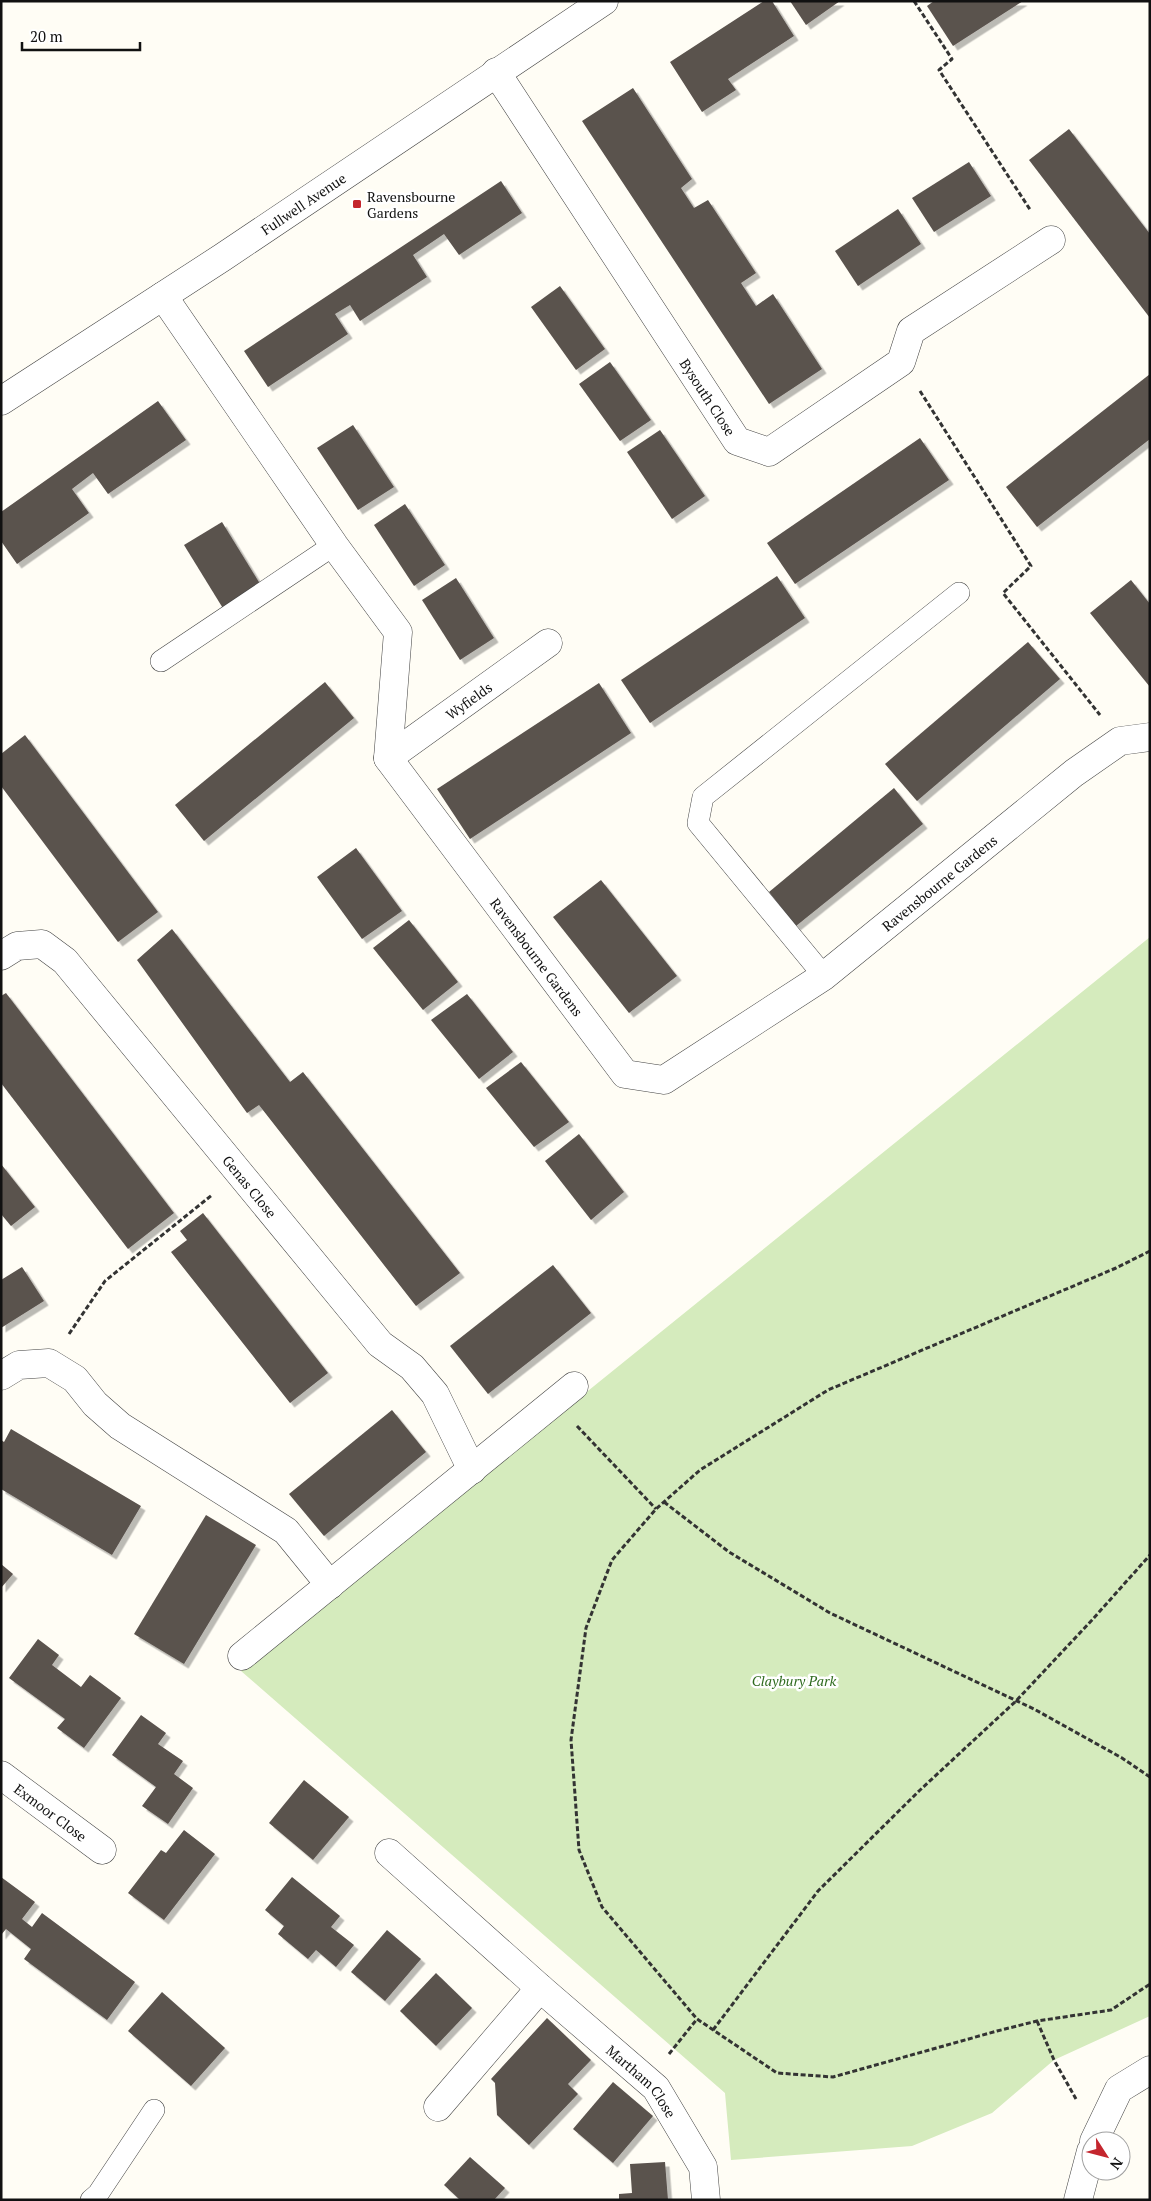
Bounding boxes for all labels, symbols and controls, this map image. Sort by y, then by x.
scale bar [22,20,140,52]
text: 20 m [30,26,63,46]
street label: Fullwell Avenue [257,168,349,239]
place label: Ravensbourne Gardens [367,187,455,222]
marker: Ravensbourne Gardens [351,198,363,210]
street label: Bysouth Close [676,355,740,439]
street label: Wyfields [441,677,495,723]
street label: Ravensbourne Gardens [878,830,1001,935]
street label: Ravensbourne Gardens [487,894,588,1020]
street label: Genas Close [219,1151,282,1221]
park label: Claybury Park [752,1671,836,1690]
street label: Exmoor Close [11,1779,91,1845]
street label: Martham Close [603,2040,681,2121]
north arrow [1081,2131,1131,2181]
text: N [1106,2154,1128,2174]

